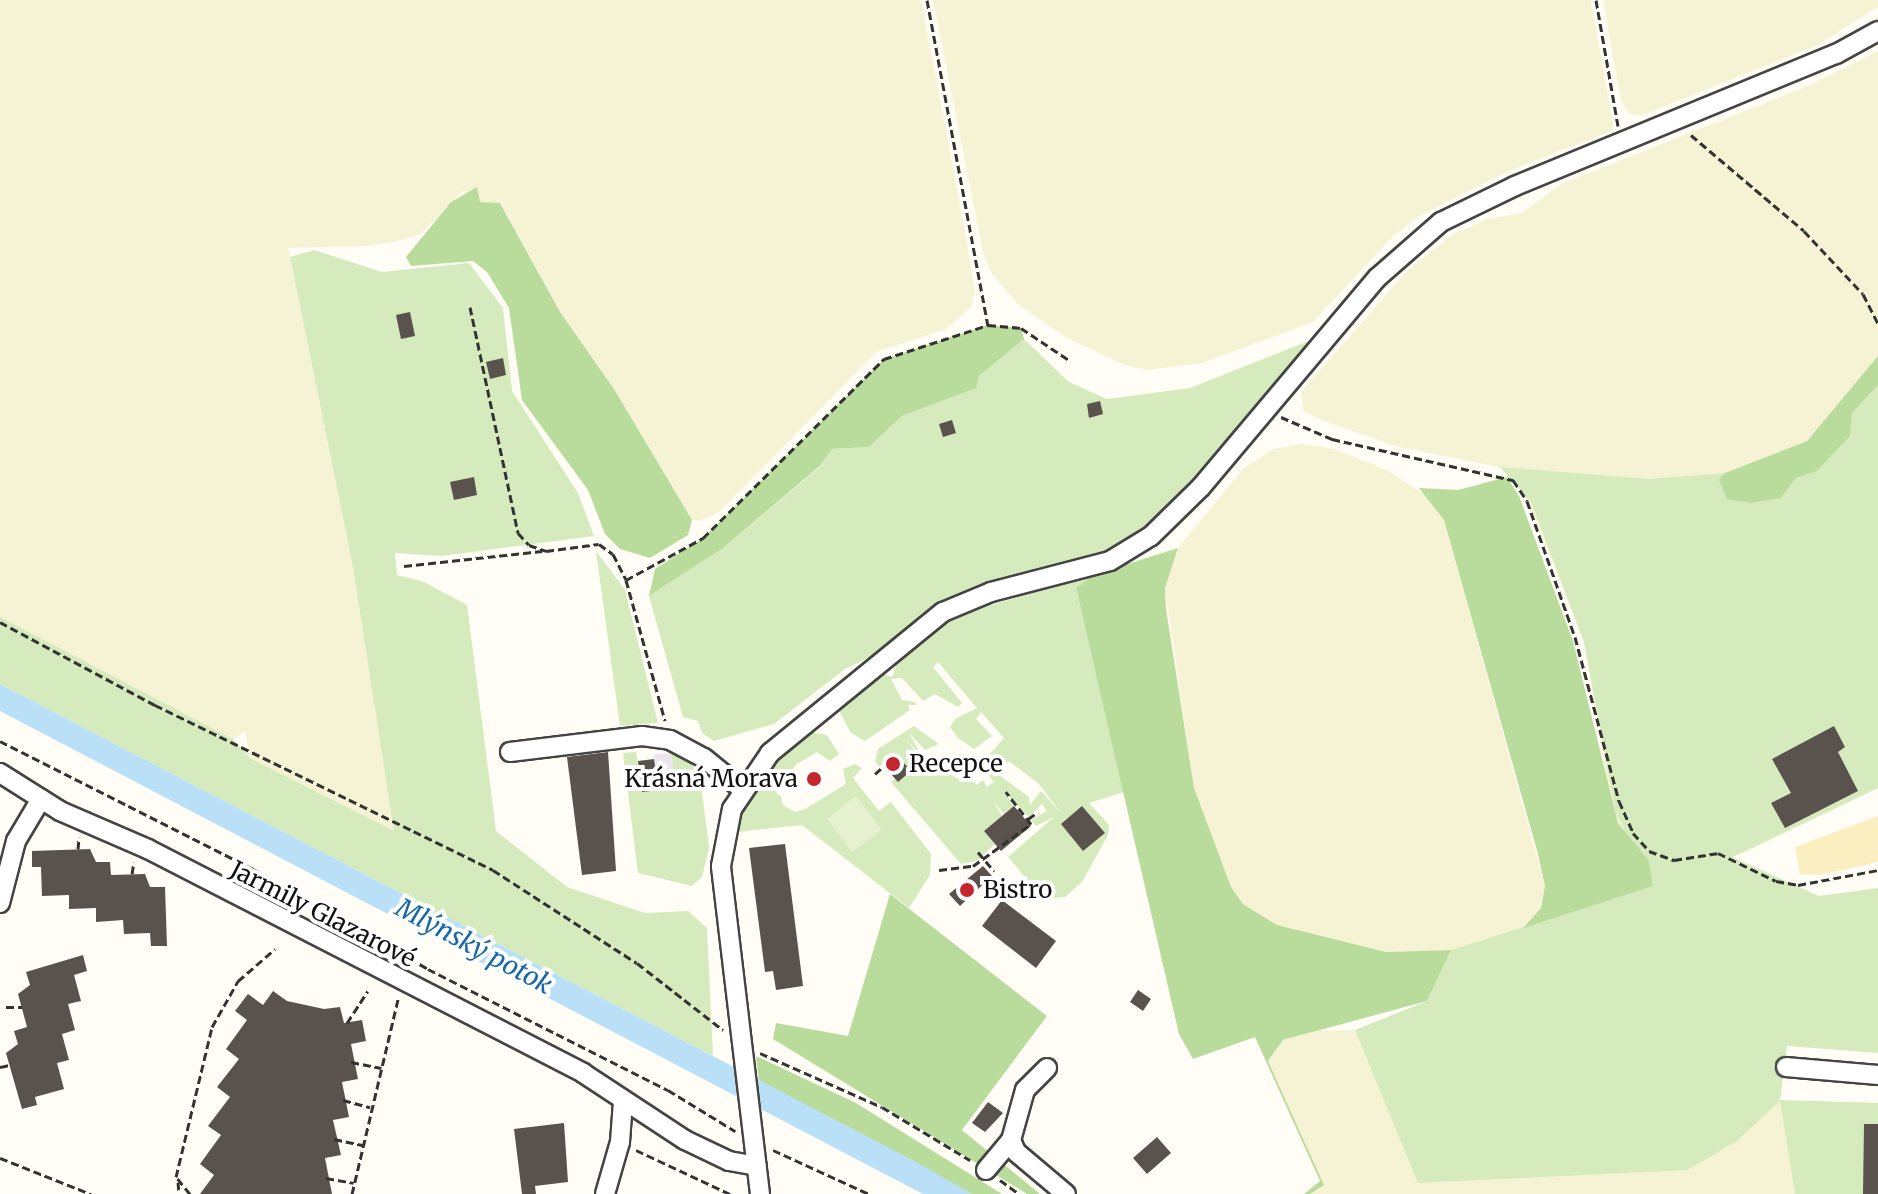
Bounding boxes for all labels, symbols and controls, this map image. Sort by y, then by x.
place label: Recepce [909,750,1003,778]
marker: Recepce [884,755,902,773]
place label: Krásná Morava [624,765,798,793]
marker: Krásná Morava [805,770,823,788]
street label: Jarmily Glazarové [225,855,421,973]
place label: Bistro [983,876,1052,904]
marker: Bistro [958,881,976,899]
water label: Mlýnský potok [390,892,558,1000]

